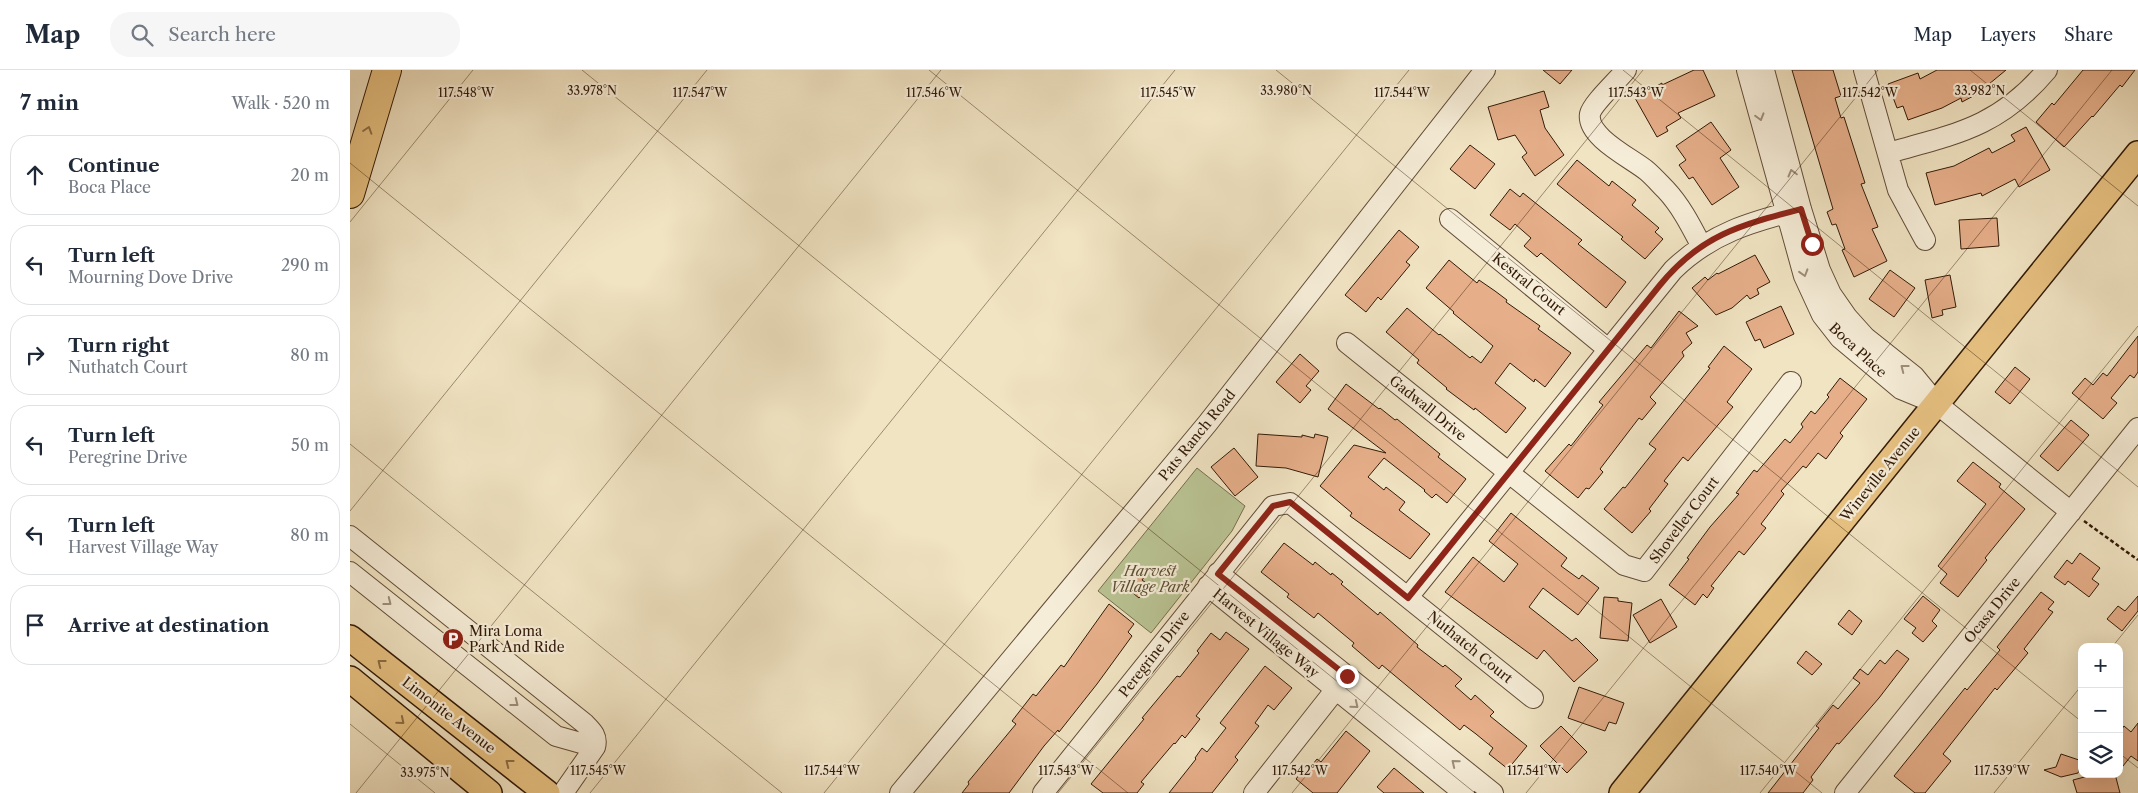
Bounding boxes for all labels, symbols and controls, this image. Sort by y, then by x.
search box [110,12,460,57]
text: Map [25,20,80,49]
icon: search [128,21,156,49]
text: Search here [168,23,276,46]
text: Map [1914,24,1952,46]
text: Layers [1980,24,2036,46]
text: Share [2064,24,2113,46]
text: 33.978°N [567,83,617,98]
text: 33.980°N [1260,83,1312,98]
text: 33.982°N [1955,83,2006,98]
text: 117.548°W [438,85,495,100]
text: 117.547°W [672,85,728,100]
text: 117.546°W [906,85,963,100]
text: 117.545°W [1140,85,1197,100]
text: 117.544°W [1374,85,1431,100]
text: 117.543°W [1608,85,1665,100]
text: 117.542°W [1842,85,1899,100]
text: 7 min [20,90,79,115]
text: Walk · 520 m [232,93,330,113]
one-way arrow [1755,112,1765,121]
one-way arrow [362,126,372,135]
text: Continue [68,154,160,177]
icon: ahead [21,161,49,189]
text: 20 m [290,165,329,185]
one-way arrow [1787,168,1798,177]
text: Boca Place [68,177,151,197]
route start [1801,233,1824,256]
text: Turn left [68,244,155,267]
street label: Kestral Court [1489,249,1569,319]
icon: left [21,251,49,279]
text: 290 m [281,255,329,275]
text: Mourning Dove Drive [68,267,233,287]
one-way arrow [1798,269,1808,277]
street label: Boca Place [1825,319,1891,381]
text: Turn right [68,334,169,357]
icon: right [21,341,49,369]
text: 80 m [290,345,329,365]
text: Nuthatch Court [68,357,188,377]
one-way arrow [1900,365,1910,374]
street label: Gadwall Drive [1386,371,1470,445]
street label: Pats Ranch Road [1155,385,1240,484]
street label: Wineville Avenue [1836,423,1924,526]
text: Turn left [68,424,155,447]
icon: left [21,431,49,459]
text: 50 m [291,435,329,455]
text: Peregrine Drive [68,447,187,467]
street label: Shoveller Court [1645,473,1723,567]
text: Turn left [68,514,155,537]
icon: left [21,521,49,549]
text: 80 m [290,525,329,545]
text: Harvest Village Way [68,537,219,557]
park label: Harvest Village Park [1111,562,1190,596]
street label: Ocasa Drive [1960,573,2024,647]
street label: Harvest Village Way [1209,585,1323,682]
one-way arrow [382,596,391,604]
street label: Peregrine Drive [1115,607,1193,701]
street label: Nuthatch Court [1424,607,1516,687]
icon: arrive [21,611,49,639]
text: Arrive at destination [68,614,269,637]
place label: Mira Loma Park And Ride [469,622,565,656]
parking icon: Mira Loma Park And Ride [441,627,465,651]
map controls [2078,643,2123,778]
button: + [2078,643,2123,688]
one-way arrow [378,660,387,668]
route end [1336,665,1359,688]
street label: Limonite Avenue [399,673,499,757]
button: − [2078,688,2123,733]
one-way arrow [509,697,519,706]
one-way arrow [1349,700,1358,708]
one-way arrow [395,715,404,724]
button: layers [2078,733,2123,778]
one-way arrow [506,760,515,768]
one-way arrow [1452,760,1461,768]
text: 117.545°W [570,763,627,778]
text: 117.544°W [804,763,861,778]
text: 117.543°W [1038,763,1095,778]
text: 117.542°W [1272,763,1329,778]
text: 117.541°W [1507,763,1562,778]
text: 117.540°W [1740,763,1797,778]
text: 117.539°W [1974,763,2031,778]
text: 33.975°N [400,765,450,780]

